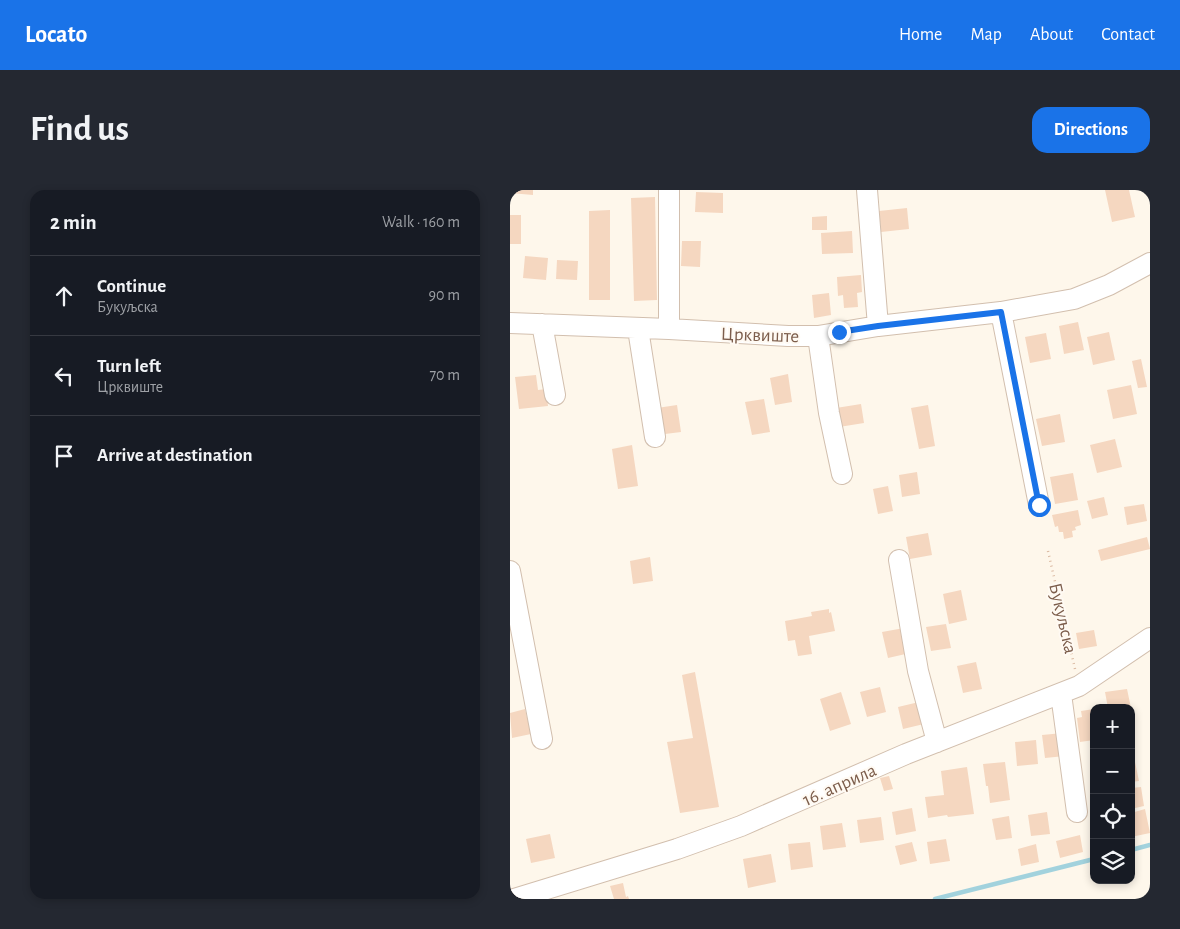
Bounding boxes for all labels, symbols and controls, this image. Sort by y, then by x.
text: Locato [25,23,87,47]
text: Home [899,26,942,44]
text: Map [970,26,1002,44]
text: About [1030,26,1073,44]
text: Contact [1101,26,1155,44]
button: Directions [1032,107,1150,153]
text: Find us [30,112,129,147]
text: 2 min [50,212,97,233]
text: Walk · 160 m [382,214,460,230]
text: Continue [97,277,166,296]
icon: ahead [50,282,78,310]
text: 90 m [429,287,460,303]
text: Букуљска [97,299,158,315]
route end [828,321,851,344]
street label: Црквиште [720,325,800,346]
text: Turn left [97,357,161,376]
icon: left [50,362,78,390]
text: 70 m [429,367,460,383]
text: Црквиште [97,379,163,395]
icon: arrive [50,442,78,470]
text: Arrive at destination [97,446,253,465]
route start [1028,494,1051,517]
street label: Букуљска [1045,581,1080,656]
map controls [1090,704,1135,884]
button: + [1090,704,1135,749]
button: − [1090,749,1135,794]
street label: 16. априла [800,761,880,810]
button: locate [1090,794,1135,839]
button: layers [1090,839,1135,884]

